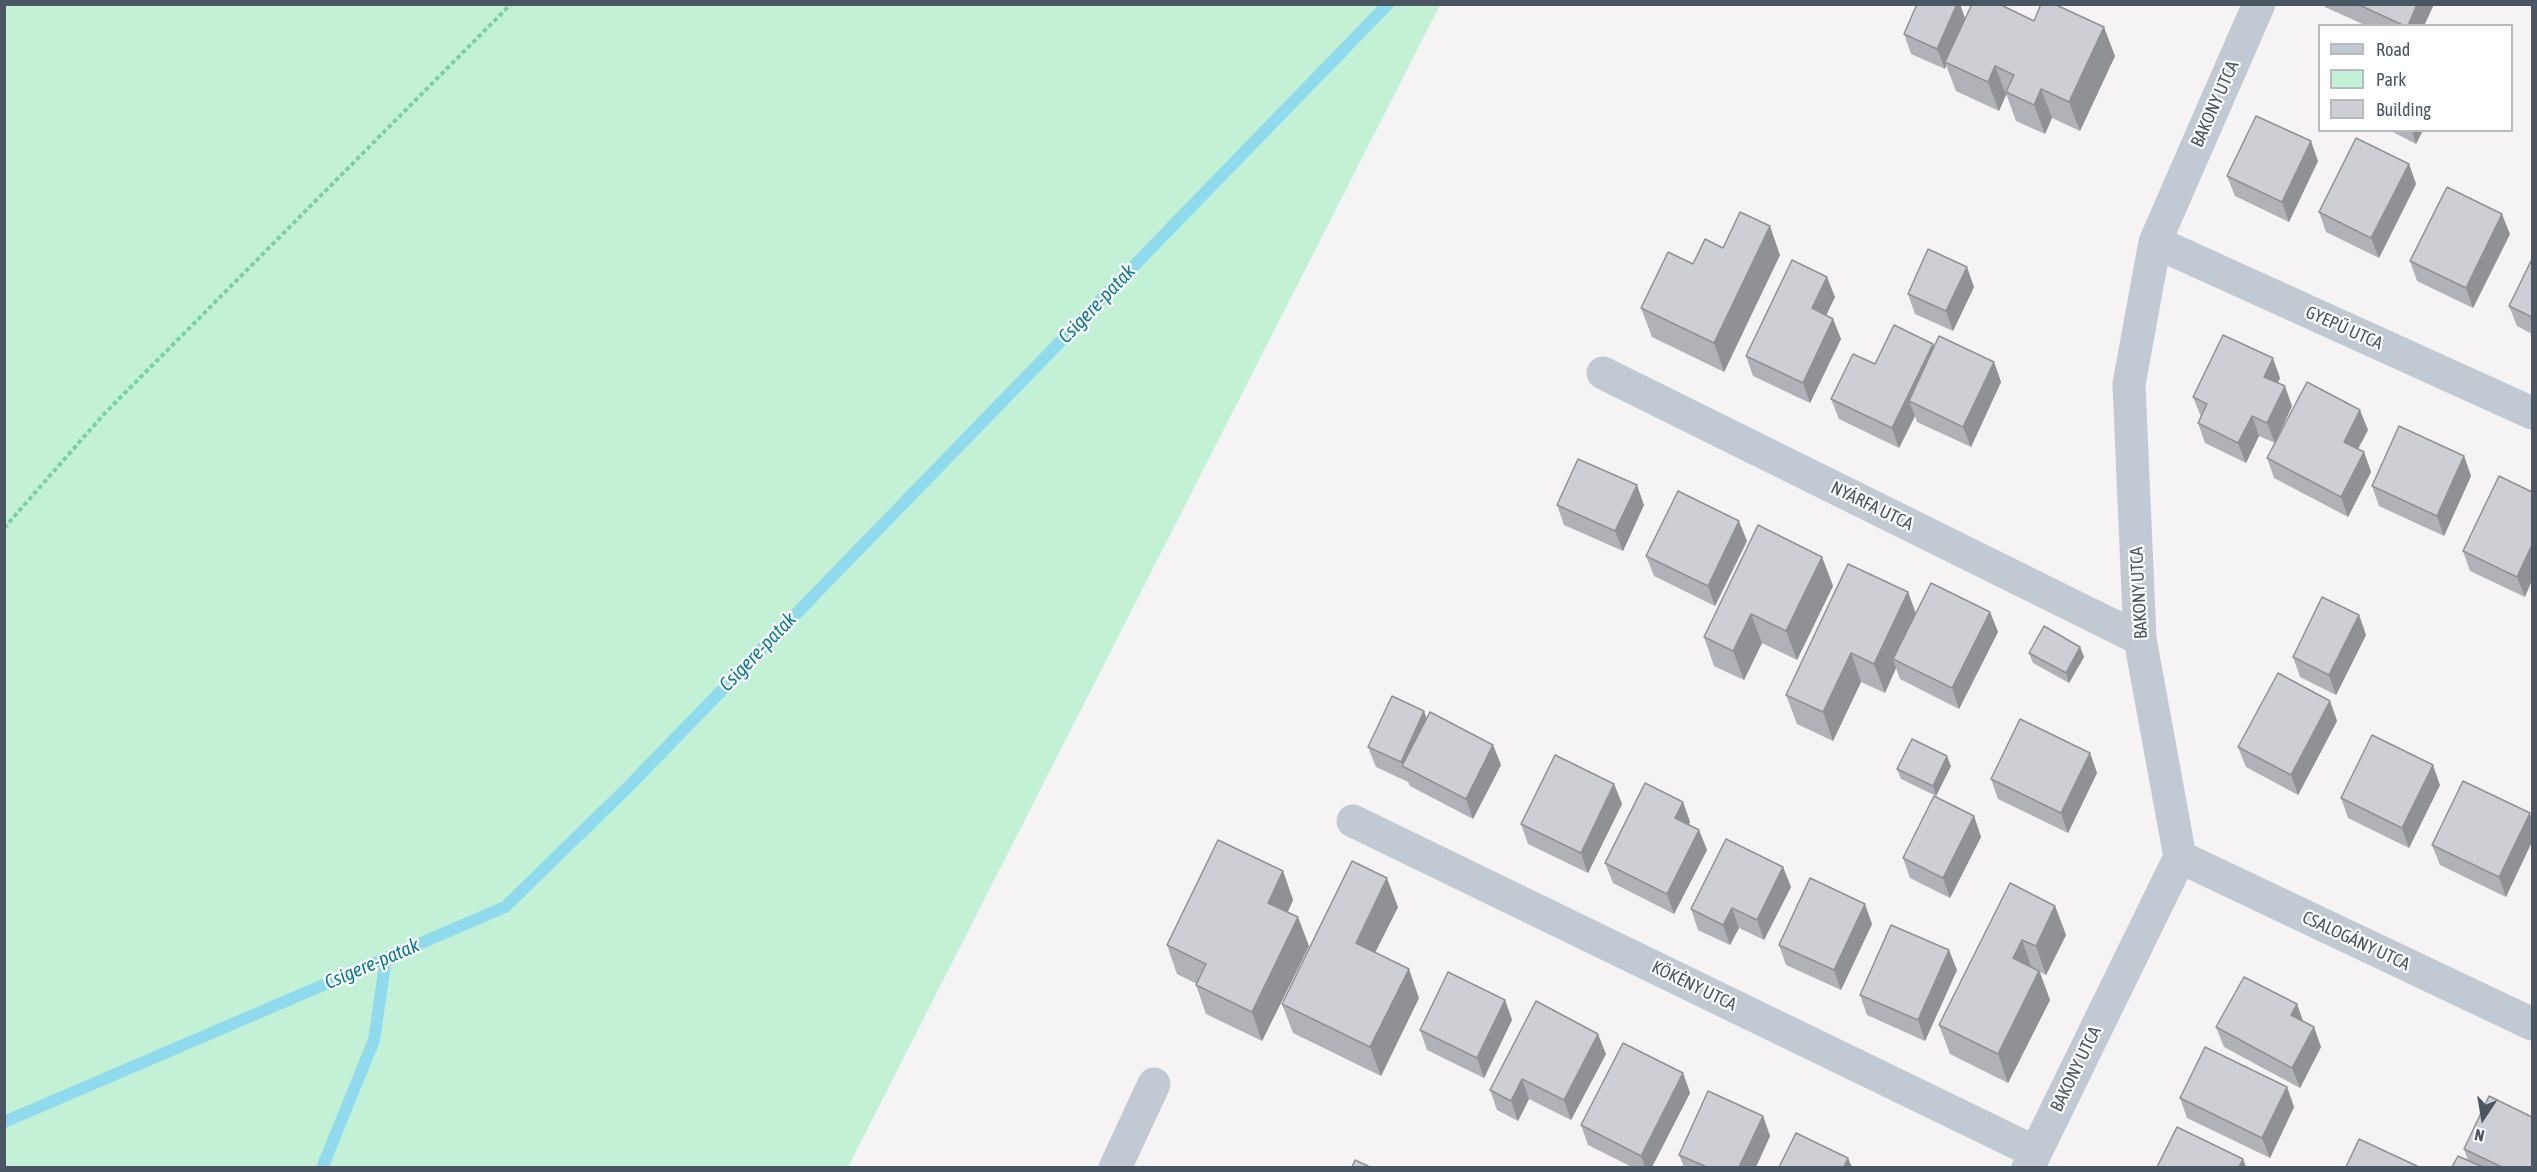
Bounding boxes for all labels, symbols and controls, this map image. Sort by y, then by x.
legend [2318,24,2513,132]
text: Road [2376,39,2410,60]
street label: BAKONY UTCA [2186,57,2244,151]
text: Park [2376,69,2406,90]
text: Building [2376,99,2431,120]
water label: Csigere-patak [1053,259,1141,349]
street label: GYEPŰ UTCA [2302,301,2386,355]
street label: NYÁRFA UTCA [1827,477,1917,535]
street label: BAKONY UTCA [2126,546,2152,640]
water label: Csigere-patak [714,607,802,697]
street label: CSALOGÁNY UTCA [2299,907,2413,975]
water label: Csigere-patak [321,933,423,995]
street label: KÖKÉNY UTCA [1648,956,1740,1016]
street label: BAKONY UTCA [2046,1023,2106,1115]
north arrow [2453,1088,2513,1148]
text: N [2473,1126,2486,1145]

